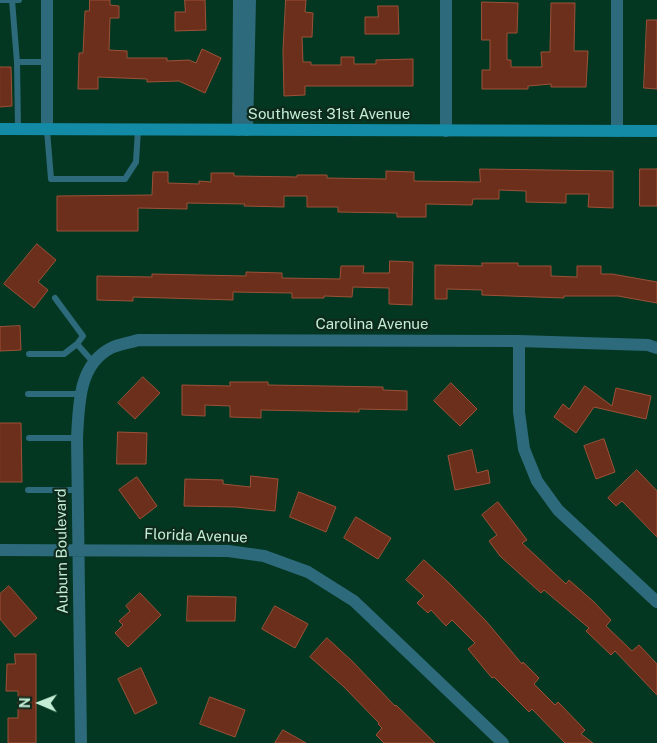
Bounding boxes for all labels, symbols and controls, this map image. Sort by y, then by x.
street label: Southwest 31st Avenue [248,105,410,123]
street label: Carolina Avenue [315,315,429,333]
street label: Auburn Boulevard [52,488,72,614]
street label: Florida Avenue [144,525,248,547]
north arrow [15,678,65,728]
text: N [17,697,33,708]

